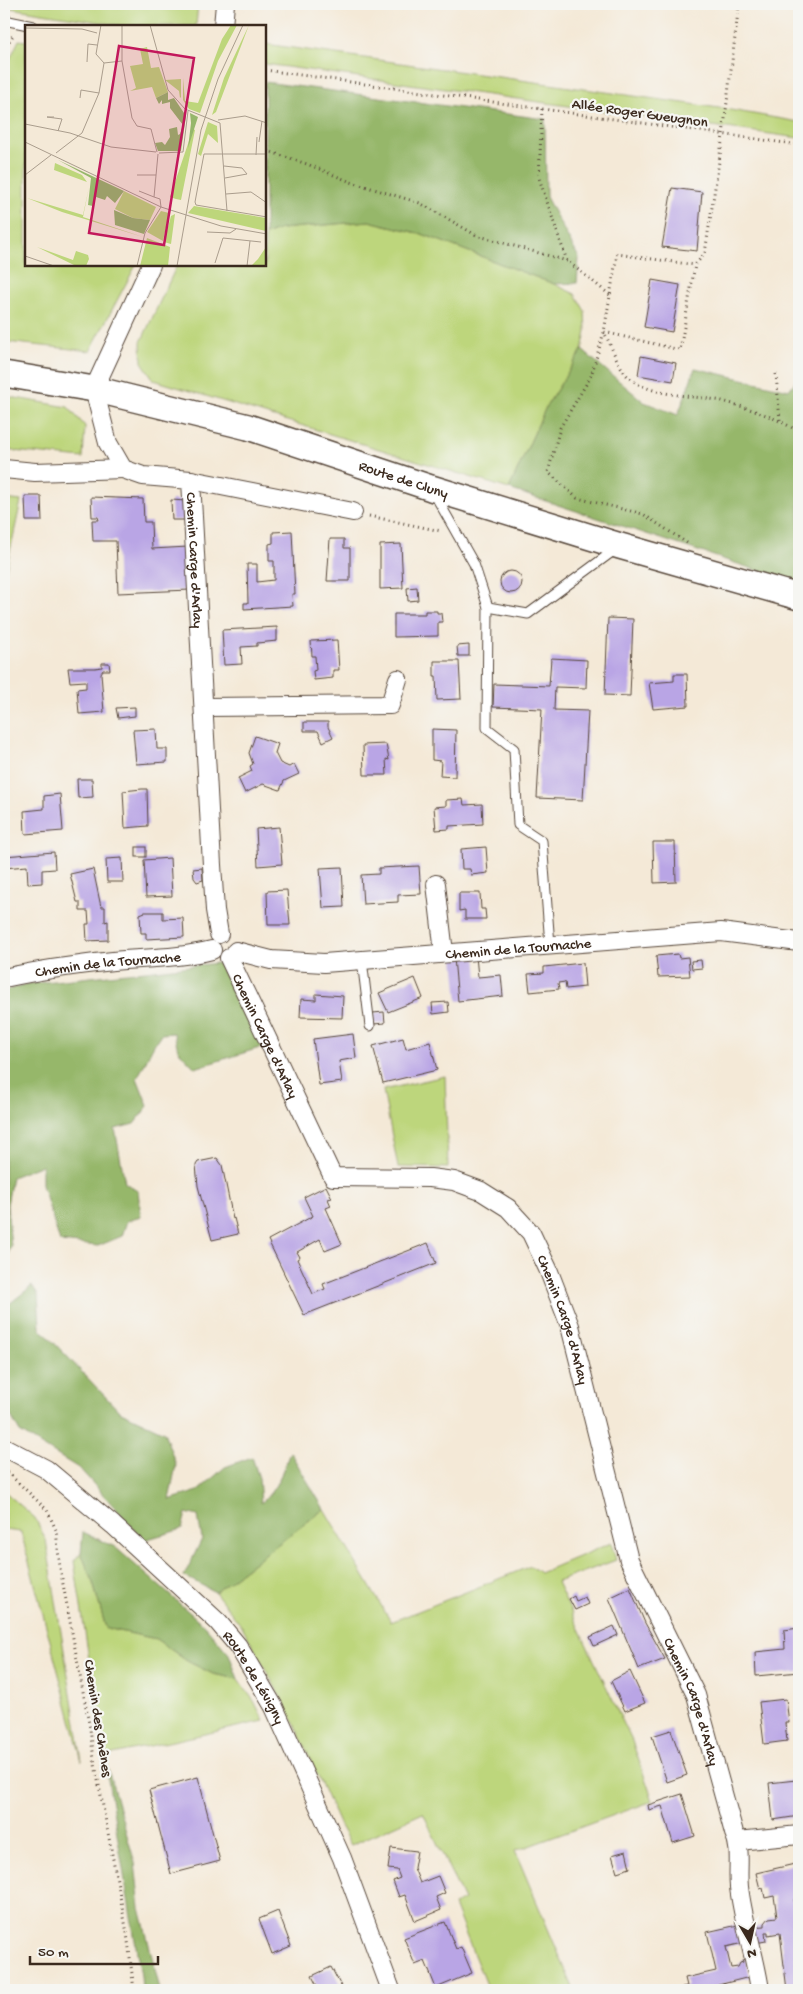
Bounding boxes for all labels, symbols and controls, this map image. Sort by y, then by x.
inset map [25,25,266,266]
street label: Allée Roger Gueugnon [571,96,709,132]
street label: Route de Cluny [356,458,451,504]
street label: Chemin Carge d'Arlay [181,492,206,629]
street label: Chemin de la Tournache [445,935,592,964]
street label: Chemin de la Tournache [34,949,182,983]
street label: Chemin Carge d'Arlay [227,971,302,1102]
street label: Chemin Carge d'Arlay [532,1252,592,1387]
street label: Route de Lévigny [218,1628,288,1728]
street label: Chemin Carge d'Arlay [658,1635,722,1769]
street label: Chemin des Chênes [79,1658,115,1779]
north arrow [726,1916,776,1966]
scale bar [30,1934,158,1966]
text: N [746,1943,757,1961]
text: 50 m [38,1944,69,1962]

